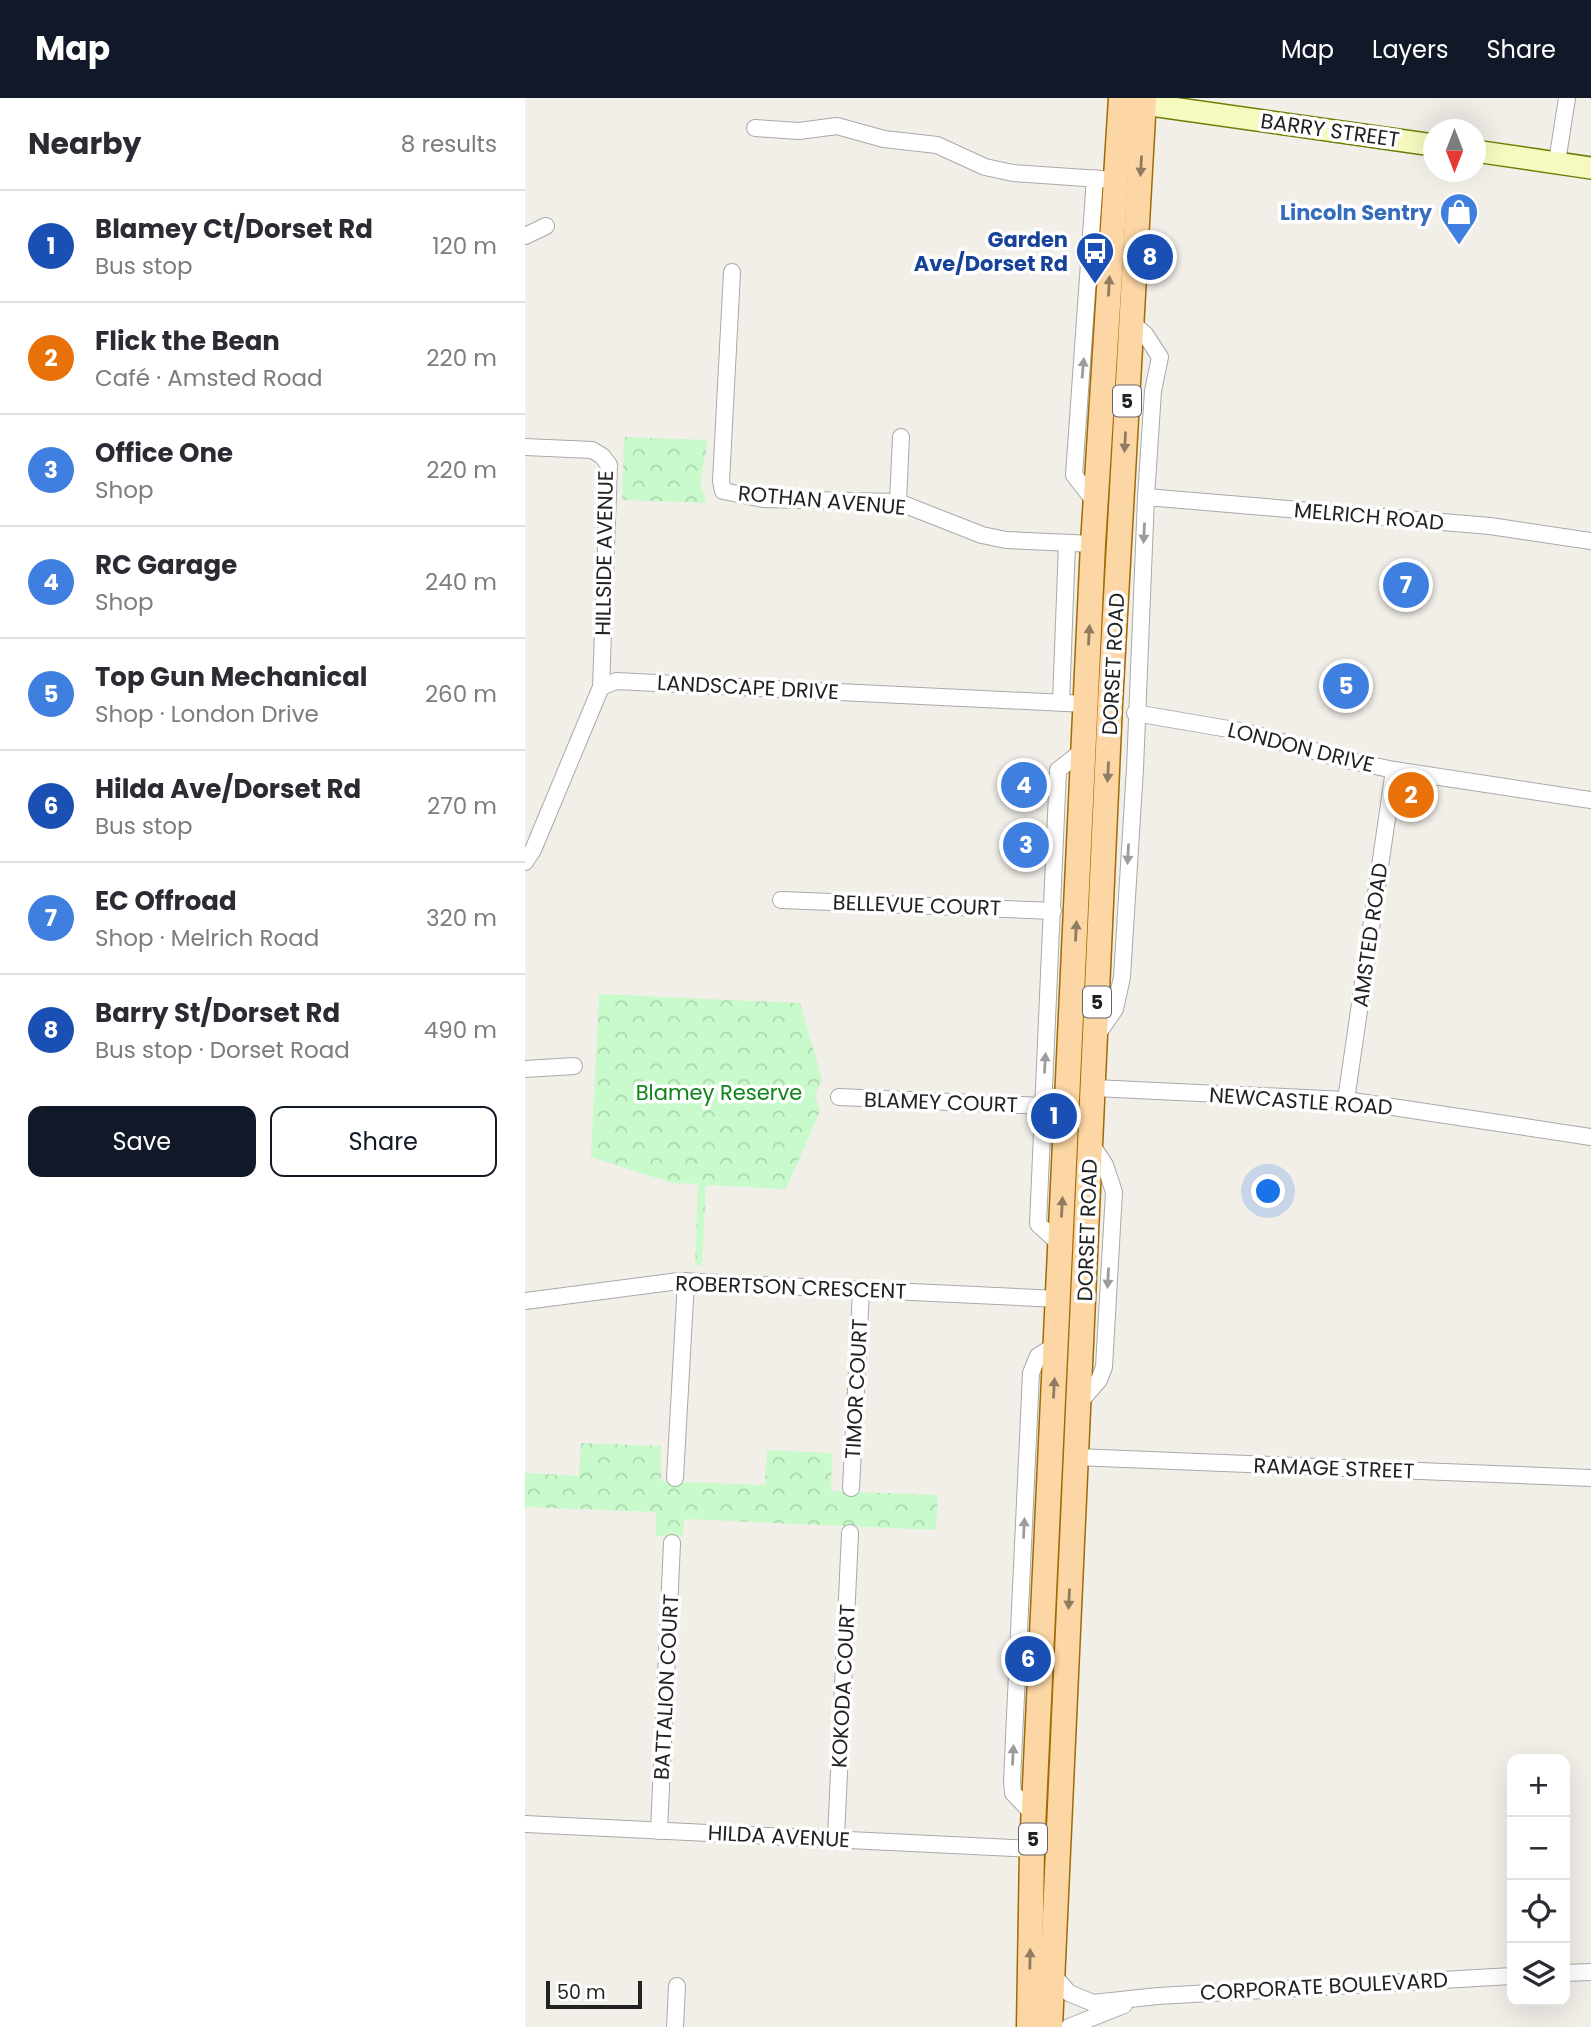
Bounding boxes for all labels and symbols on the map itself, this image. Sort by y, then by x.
street label: BARRY STREET [1259,106,1401,154]
north arrow [1423,119,1486,182]
one-way arrow [1135,155,1146,177]
shop icon: Lincoln Sentry [1438,191,1480,246]
place label: Lincoln Sentry [1280,198,1433,227]
place label: Garden Ave/Dorset Rd [914,225,1068,278]
bus stop icon: Garden Ave/Dorset Rd [1074,230,1116,285]
pin: 8 [1127,231,1173,283]
one-way arrow [1104,275,1115,297]
one-way arrow [1077,357,1088,379]
road number: 5 [1113,386,1141,416]
one-way arrow [1119,431,1130,453]
street label: HILLSIDE AVENUE [588,470,620,636]
street label: ROTHAN AVENUE [737,478,907,522]
street label: MELRICH ROAD [1293,495,1445,537]
one-way arrow [1138,522,1149,544]
pin: 7 [1383,559,1429,611]
street label: DORSET ROAD [1095,592,1131,736]
one-way arrow [1084,624,1095,646]
pin: 5 [1323,660,1369,712]
street label: LANDSCAPE DRIVE [656,668,840,706]
street label: LONDON DRIVE [1225,715,1377,779]
pin: 4 [1001,759,1047,811]
one-way arrow [1102,762,1113,784]
pin: 2 [1388,769,1434,821]
pin: 3 [1003,819,1049,871]
one-way arrow [1123,843,1134,865]
street label: AMSTED ROAD [1346,861,1394,1009]
street label: BELLEVUE COURT [832,888,1002,922]
one-way arrow [1070,919,1081,941]
road number: 5 [1083,986,1111,1018]
one-way arrow [1040,1052,1051,1074]
park label: Blamey Reserve [636,1078,802,1107]
street label: NEWCASTLE ROAD [1208,1080,1394,1122]
street label: BLAMEY COURT [864,1085,1018,1119]
pin: 1 [1031,1090,1077,1142]
street label: DORSET ROAD [1070,1158,1104,1302]
your location [1251,1174,1285,1208]
one-way arrow [1057,1196,1068,1218]
one-way arrow [1103,1267,1114,1289]
street label: ROBERTSON CRESCENT [675,1268,907,1306]
street label: TIMOR COURT [838,1318,874,1460]
one-way arrow [1048,1377,1059,1399]
street label: RAMAGE STREET [1253,1451,1415,1485]
one-way arrow [1018,1516,1029,1538]
one-way arrow [1064,1588,1075,1610]
street label: BATTALION COURT [647,1593,685,1781]
street label: KOKODA COURT [824,1603,862,1769]
pin: 6 [1005,1633,1051,1685]
one-way arrow [1008,1744,1019,1766]
street label: HILDA AVENUE [707,1818,851,1854]
road number: 5 [1019,1824,1047,1854]
one-way arrow [1024,1948,1036,1970]
street label: CORPORATE BOULEVARD [1199,1965,1449,2007]
scale bar [546,1978,642,2010]

